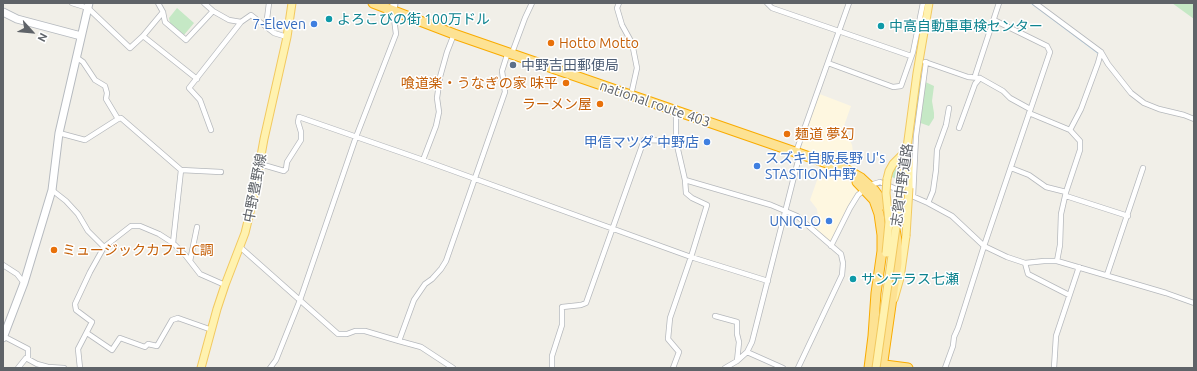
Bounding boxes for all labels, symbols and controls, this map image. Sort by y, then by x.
place label: よろこびの街 100万ドル [337,11,490,27]
north arrow [12,12,52,52]
marker: よろこびの街 100万ドル [324,14,334,24]
place label: 7-Eleven [252,16,306,32]
place label: 中高自動車車検センター [889,18,1043,34]
marker: 7-Eleven [309,19,319,29]
marker: 中高自動車車検センター [876,21,886,31]
text: N [35,31,50,44]
place label: Hotto Motto [559,35,639,51]
marker: Hotto Motto [546,38,556,48]
place label: 中野吉田郵便局 [521,57,619,73]
marker: 中野吉田郵便局 [508,60,518,70]
place label: 喰道楽・うなぎの家 味平 [401,75,558,91]
street label: national route 403 [597,77,713,131]
marker: 喰道楽・うなぎの家 味平 [561,78,571,88]
place label: ラーメン屋 [522,96,592,112]
marker: ラーメン屋 [595,99,605,109]
place label: 麺道 夢幻 [795,126,854,142]
marker: 麺道 夢幻 [782,129,792,139]
place label: 甲信マツダ 中野店 [584,134,699,150]
marker: 甲信マツダ 中野店 [702,137,712,147]
street label: 志賀中野道路 [888,142,916,228]
place label: スズキ自販長野 U's STASTION中野 [765,150,885,182]
street label: 中野豊野線 [240,152,270,224]
marker: スズキ自販長野 U's STASTION中野 [752,161,762,171]
place label: UNIQLO [769,213,821,229]
marker: UNIQLO [824,216,834,226]
place label: ミュージックカフェ C調 [62,242,214,258]
marker: ミュージックカフェ C調 [49,245,59,255]
place label: サンテラス七瀬 [861,271,959,287]
marker: サンテラス七瀬 [848,274,858,284]

